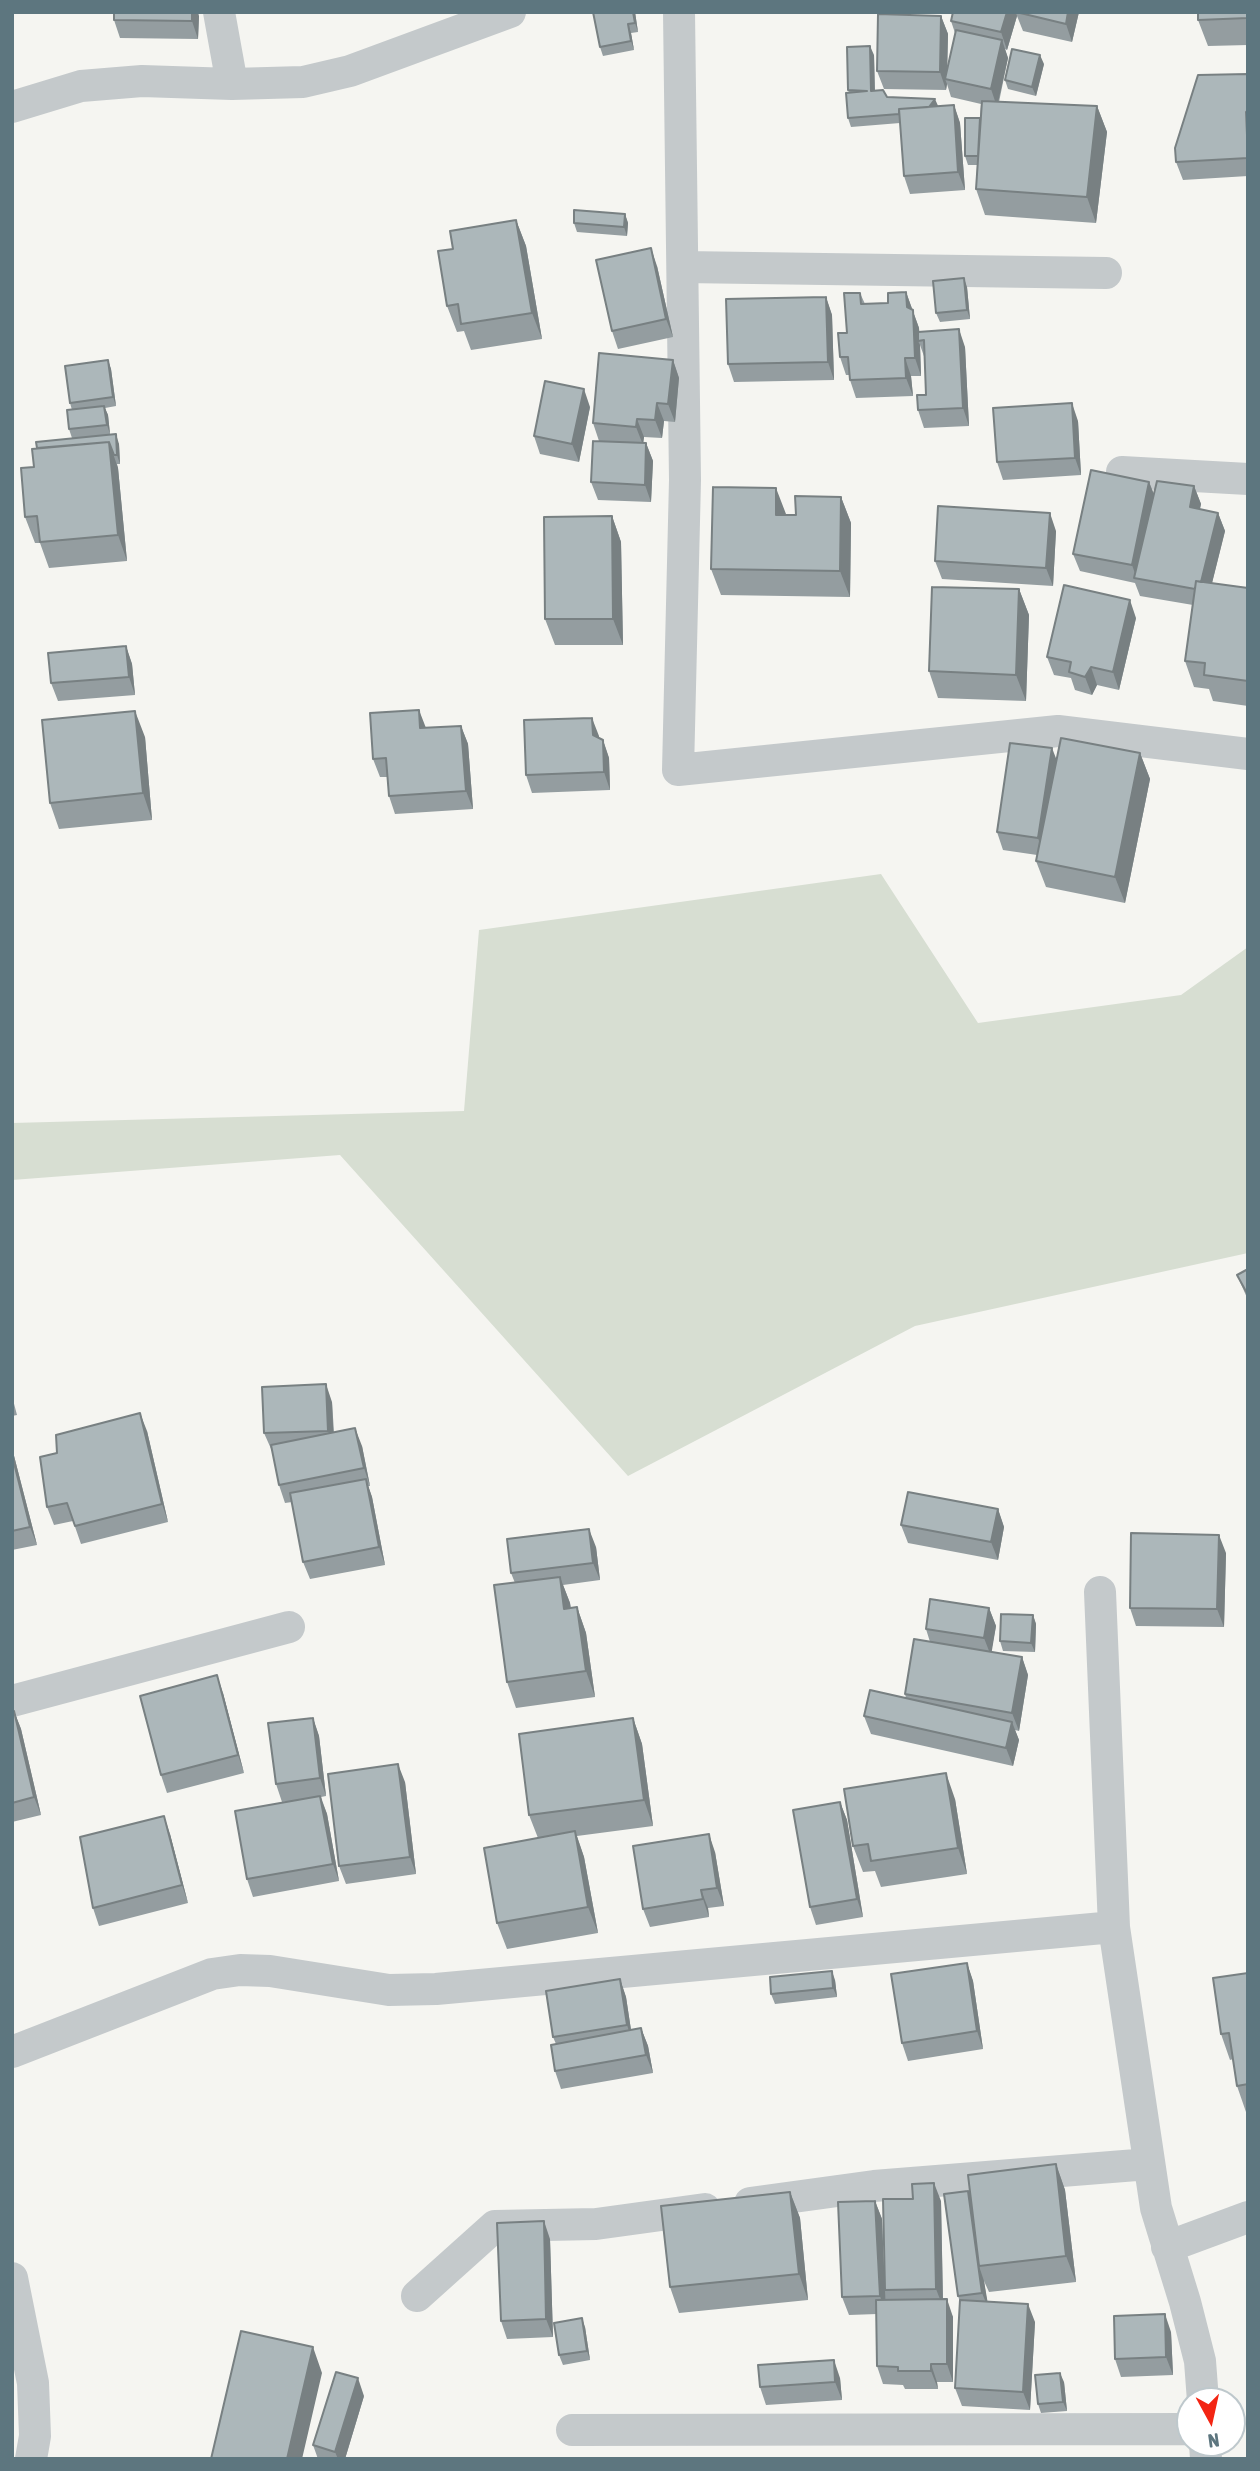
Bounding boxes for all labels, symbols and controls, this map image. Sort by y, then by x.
north arrow [1176,2387,1246,2457]
text: N [1207,2429,1221,2452]

